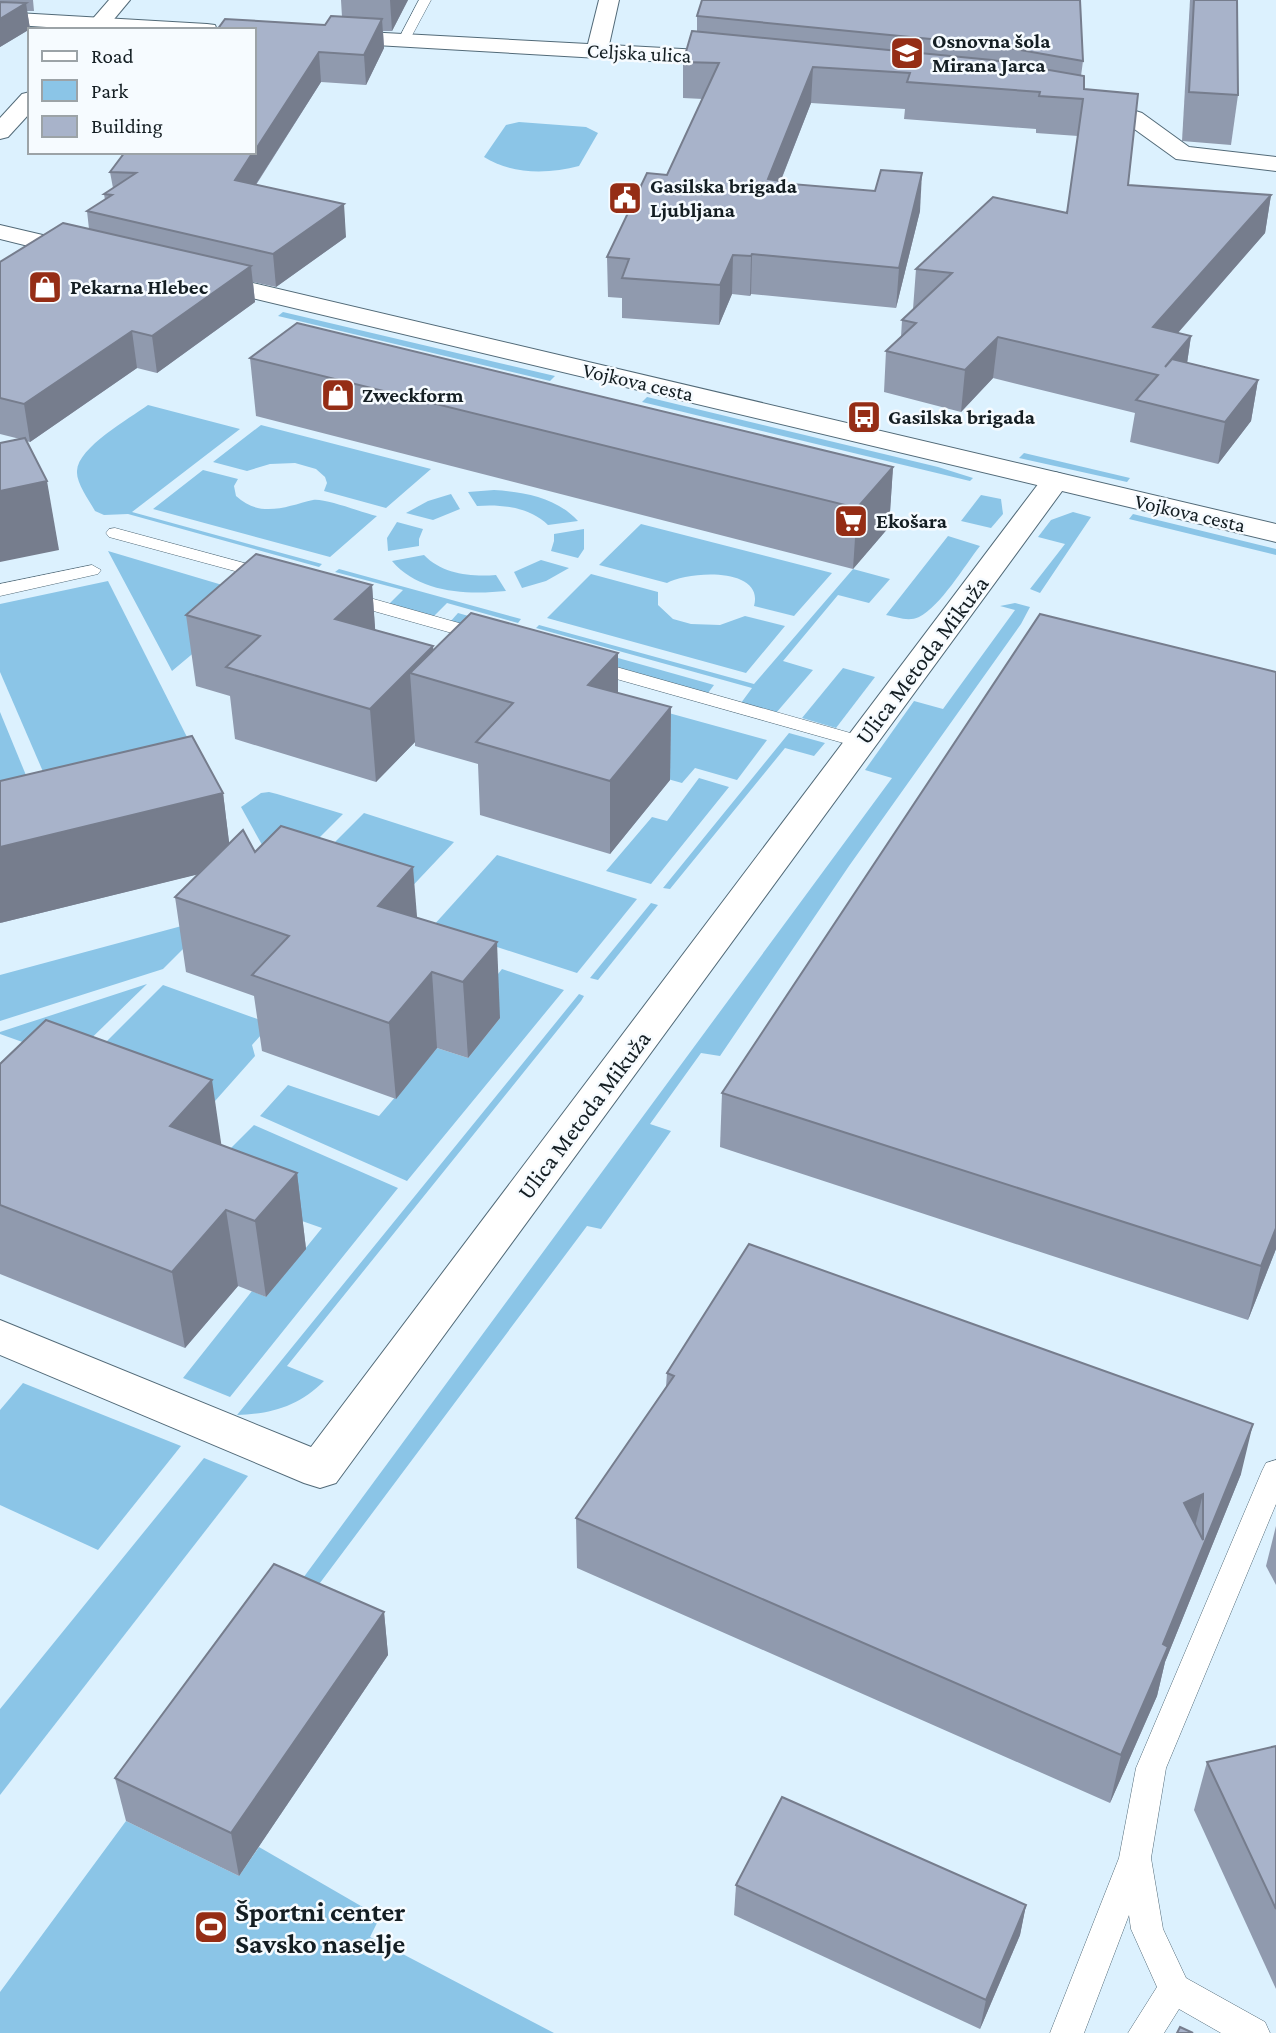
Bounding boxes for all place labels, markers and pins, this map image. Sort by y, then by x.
place label: Osnovna šola Mirana Jarca [932,29,1051,77]
school or university icon: Osnovna šola Mirana Jarca [888,34,926,72]
place label: Gasilska brigada Ljubljana [650,174,798,222]
public building icon: Gasilska brigada Ljubljana [606,179,644,217]
shop icon: Pekarna Hlebec [26,268,64,306]
place label: Pekarna Hlebec [70,275,209,299]
shop icon: Zweckform [319,376,357,414]
place label: Zweckform [362,383,464,407]
bus stop icon: Gasilska brigada [845,398,883,436]
place label: Gasilska brigada [888,405,1036,429]
supermarket icon: Ekošara [832,502,870,540]
place label: Ekošara [876,509,948,533]
place label: Športni center Savsko naselje [235,1896,405,1959]
sports icon: Športni center Savsko naselje [192,1908,230,1946]

